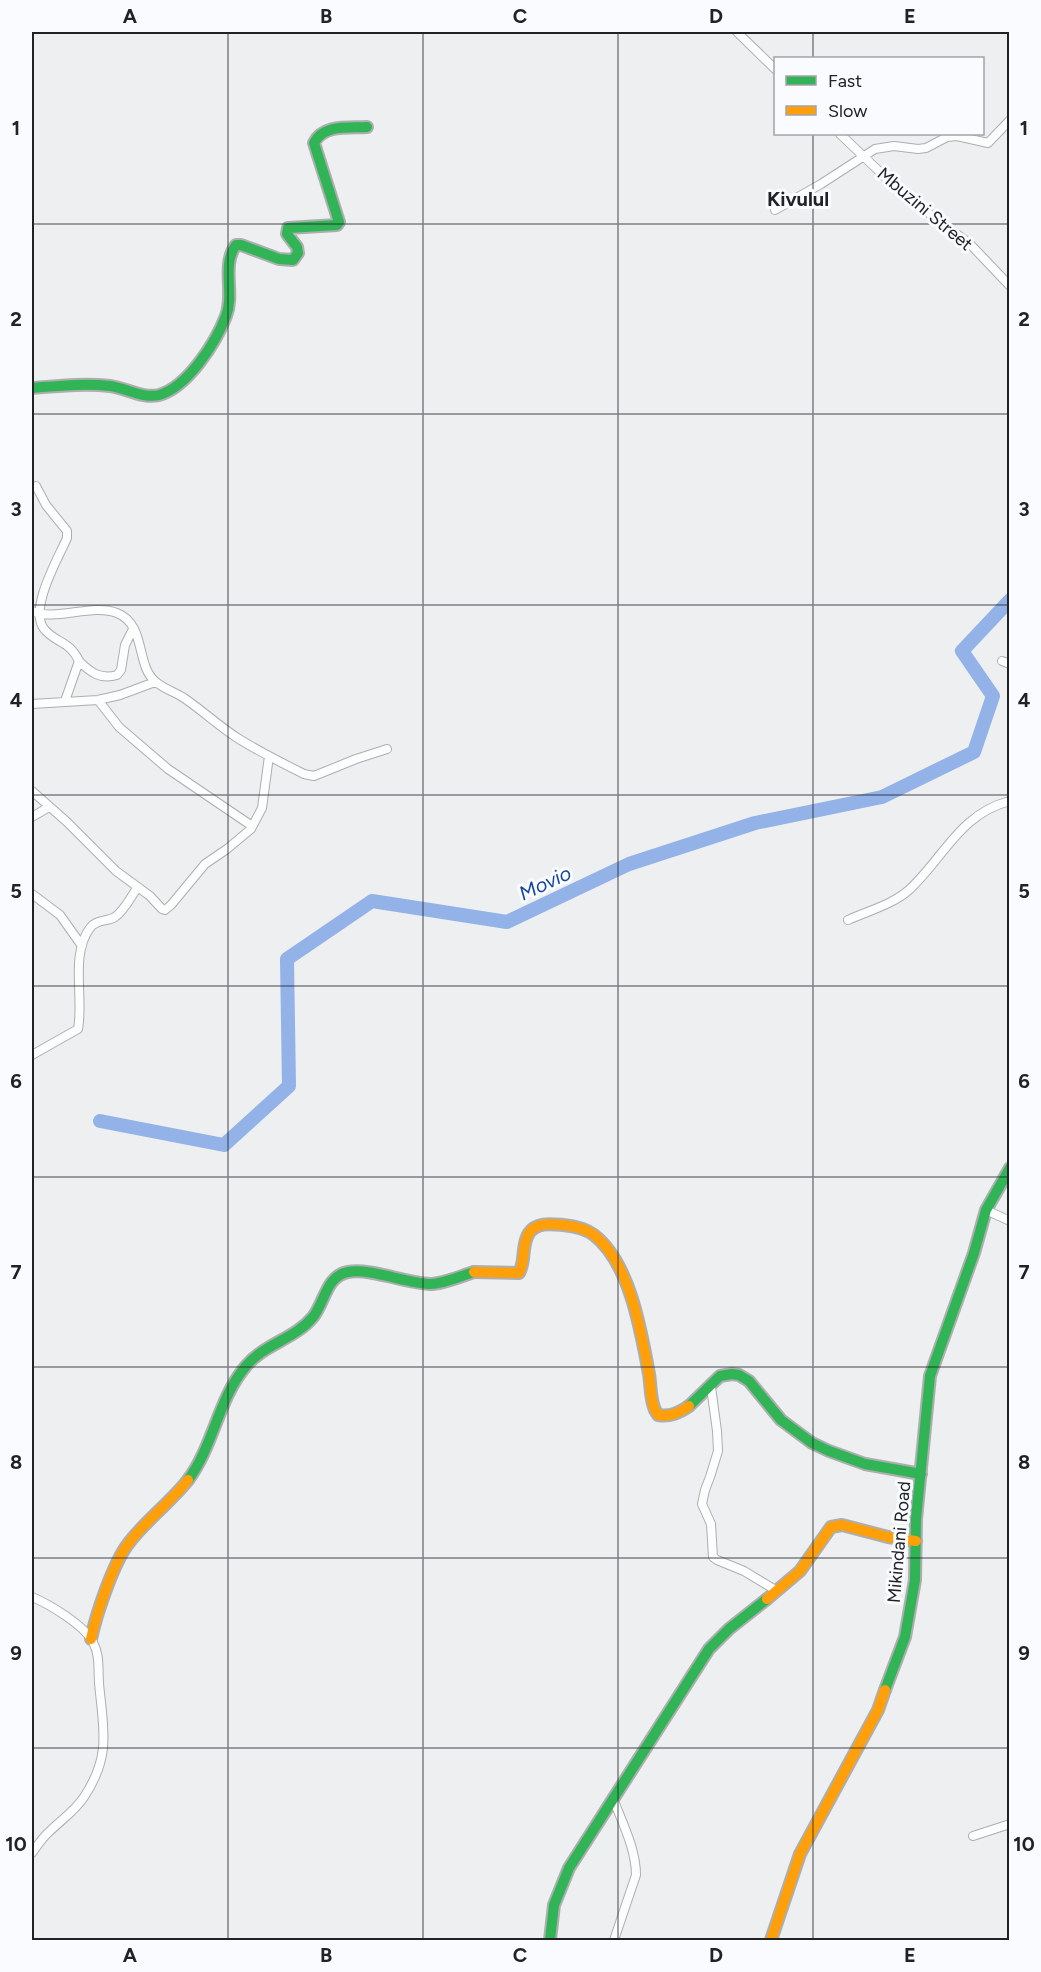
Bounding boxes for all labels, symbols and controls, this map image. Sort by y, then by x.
text: A [123,4,138,28]
text: B [320,4,332,28]
text: C [513,4,527,28]
text: D [709,4,723,28]
text: E [904,4,916,28]
legend [774,57,984,135]
text: Fast [828,70,862,92]
text: Slow [828,100,867,122]
text: 1 [12,116,20,140]
text: 1 [1020,116,1028,140]
street label: Mbuzini Street [873,163,977,255]
district label: Kivulul [767,187,829,211]
text: 2 [10,307,22,331]
text: 2 [1018,307,1030,331]
text: 3 [10,497,22,521]
text: 3 [1018,497,1030,521]
text: 4 [10,688,23,712]
text: 4 [1018,688,1031,712]
water label: Movio [515,860,575,905]
text: 5 [10,879,22,903]
text: 5 [1018,879,1030,903]
text: 6 [10,1069,22,1093]
text: 6 [1018,1069,1030,1093]
text: 7 [10,1260,22,1284]
text: 7 [1018,1260,1030,1284]
text: 8 [10,1450,22,1474]
text: 8 [1018,1450,1030,1474]
street label: Mikindani Road [883,1480,915,1604]
text: 9 [10,1641,22,1665]
text: 9 [1018,1641,1030,1665]
text: 10 [5,1832,27,1856]
text: 10 [1013,1832,1035,1856]
text: A [123,1943,138,1967]
text: B [320,1943,332,1967]
text: C [513,1943,527,1967]
text: D [709,1943,723,1967]
text: E [904,1943,916,1967]

